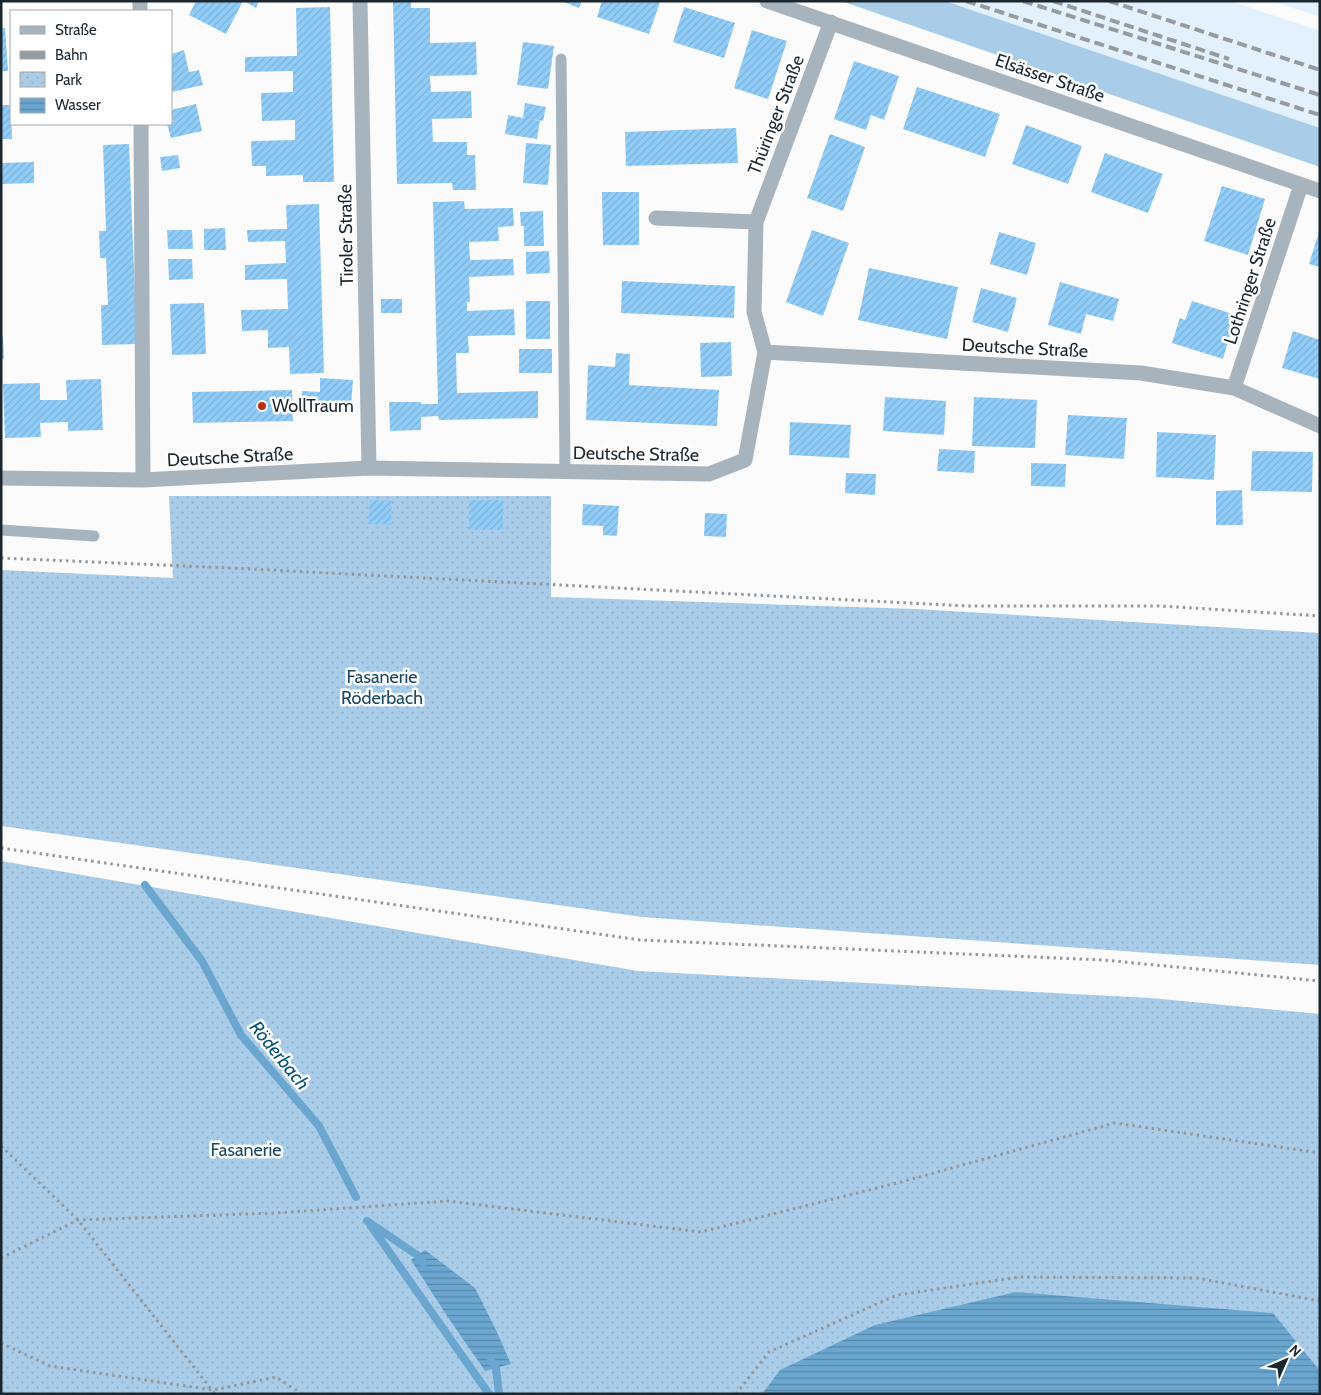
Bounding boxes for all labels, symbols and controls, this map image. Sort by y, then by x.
legend [10,10,172,125]
text: Straße [55,21,97,39]
text: Bahn [55,46,88,64]
street label: Elsässer Straße [992,49,1108,107]
street label: Thüringer Straße [743,52,809,178]
text: Park [55,71,82,89]
text: Wasser [55,96,101,114]
street label: Tiroler Straße [334,184,358,286]
street label: Lothringer Straße [1219,215,1281,347]
street label: Deutsche Straße [961,334,1089,362]
place label: WollTraum [272,395,354,417]
marker: WollTraum [256,400,268,412]
street label: Deutsche Straße [573,442,699,466]
street label: Deutsche Straße [166,443,294,471]
park label: Fasanerie Röderbach [341,666,423,709]
water label: Röderbach [245,1016,314,1094]
park label: Fasanerie [210,1139,282,1161]
north arrow [1261,1335,1311,1385]
text: N [1285,1341,1305,1361]

